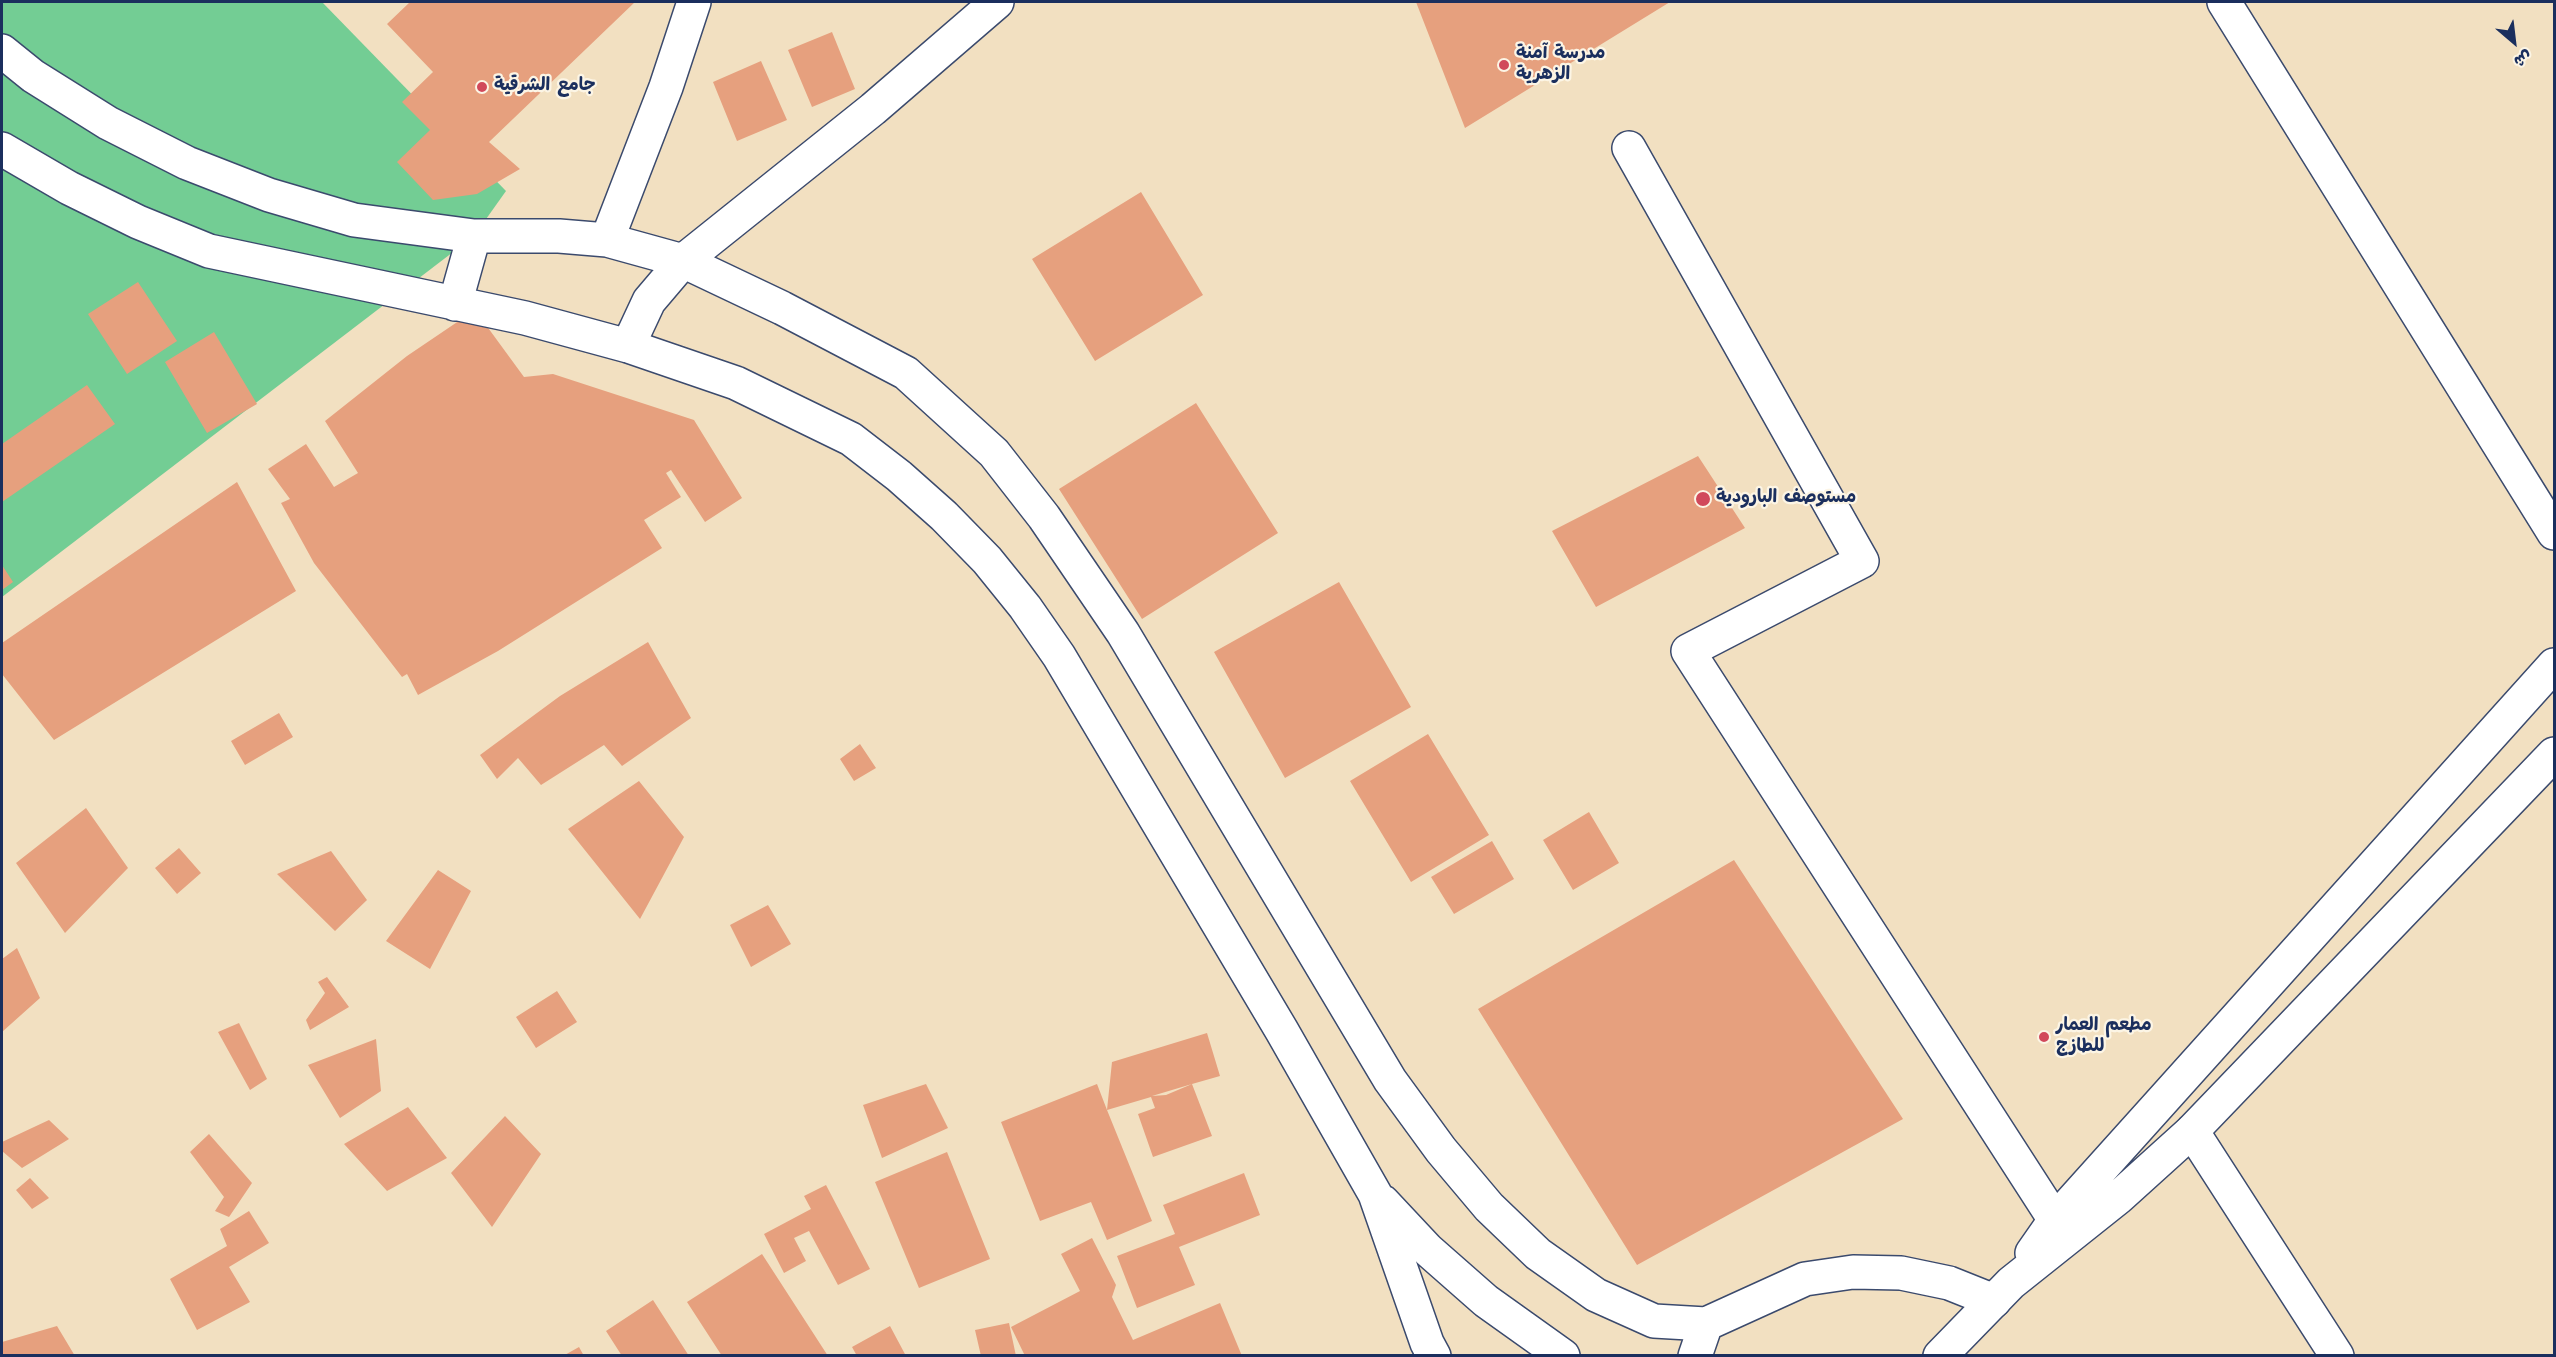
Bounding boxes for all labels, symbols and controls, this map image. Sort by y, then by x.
north arrow [2484,12,2544,72]
text: ش [2509,43,2536,74]
place label: مدرسة آمنة الزهرية [1516,44,1605,86]
marker: مدرسة آمنة الزهرية [1497,58,1511,72]
place label: جامع الشرقية [494,76,595,98]
marker: جامع الشرقية [475,80,489,94]
place label: مستوصف البارودية [1716,488,1856,510]
marker: مستوصف البارودية [1694,490,1712,508]
place label: مطعم العمار للطازج [2056,1016,2152,1058]
marker: مطعم العمار للطازج [2037,1030,2051,1044]

